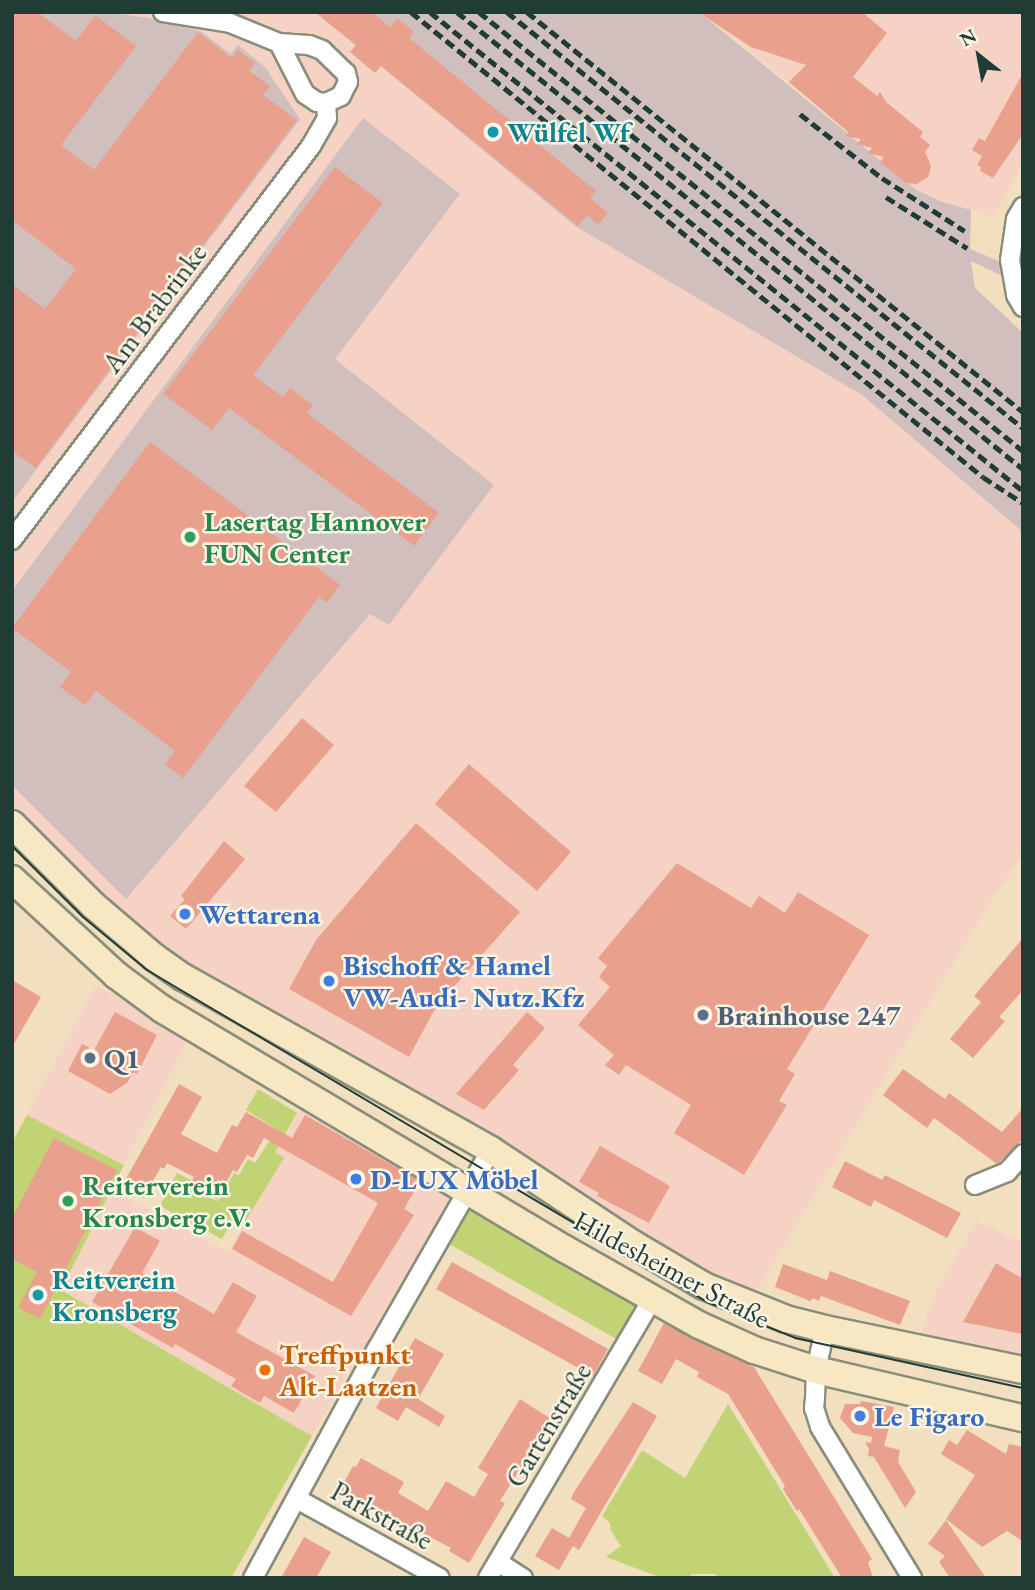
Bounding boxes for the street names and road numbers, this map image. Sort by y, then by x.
street label: Am Brabrinke [94,237,214,379]
street label: Hildesheimer Straße [568,1203,776,1335]
street label: Gartenstraße [498,1357,598,1493]
street label: Parkstraße [325,1473,439,1557]

